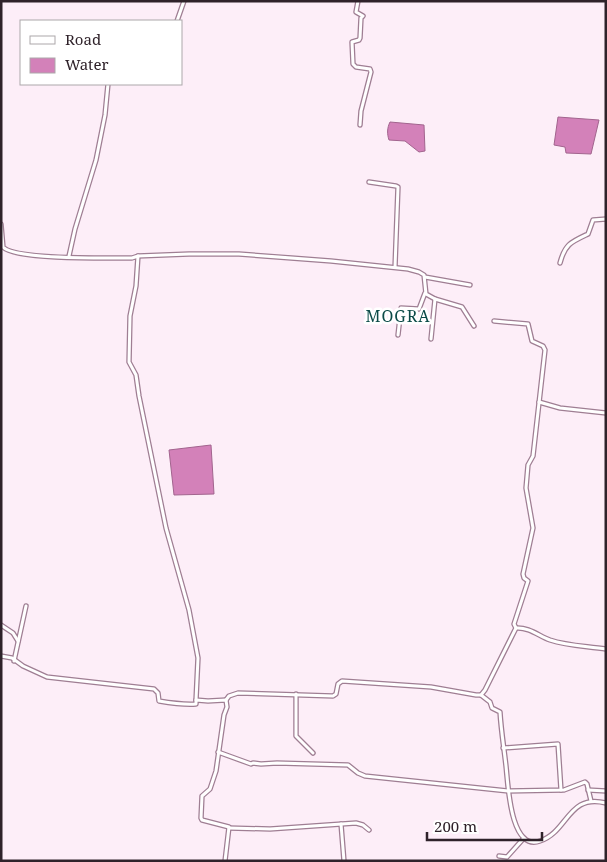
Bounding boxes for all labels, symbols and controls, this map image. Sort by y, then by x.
legend [20,20,182,85]
text: Road [65,29,101,49]
text: Water [65,54,108,74]
district label: MOGRA [365,305,431,327]
scale bar [427,810,542,842]
text: 200 m [434,816,477,836]

